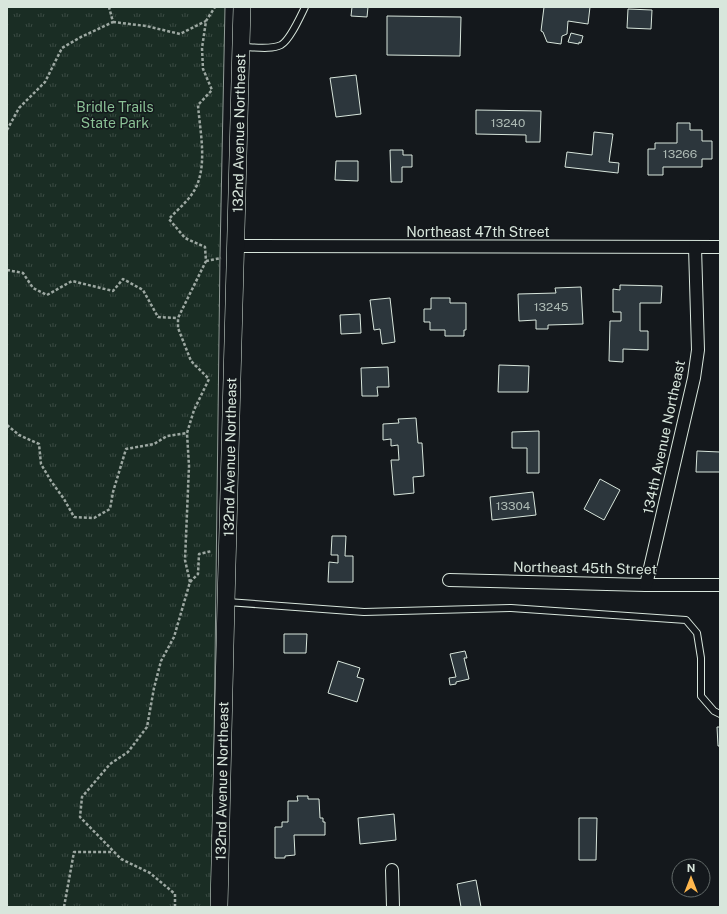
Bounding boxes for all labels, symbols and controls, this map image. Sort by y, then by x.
street label: 132nd Avenue Northeast [230,53,248,213]
park label: Bridle Trails State Park [76,99,154,131]
house number: 13240 [491,116,525,130]
house number: 13266 [663,147,697,161]
street label: Northeast 47th Street [406,224,550,240]
house number: 13245 [534,300,569,314]
street label: 134th Avenue Northeast [640,359,688,515]
street label: 132nd Avenue Northeast [221,377,239,537]
house number: 13304 [496,499,531,513]
street label: Northeast 45th Street [513,559,657,577]
street label: 132nd Avenue Northeast [213,701,231,861]
north arrow [671,858,711,898]
text: N [687,862,695,874]

